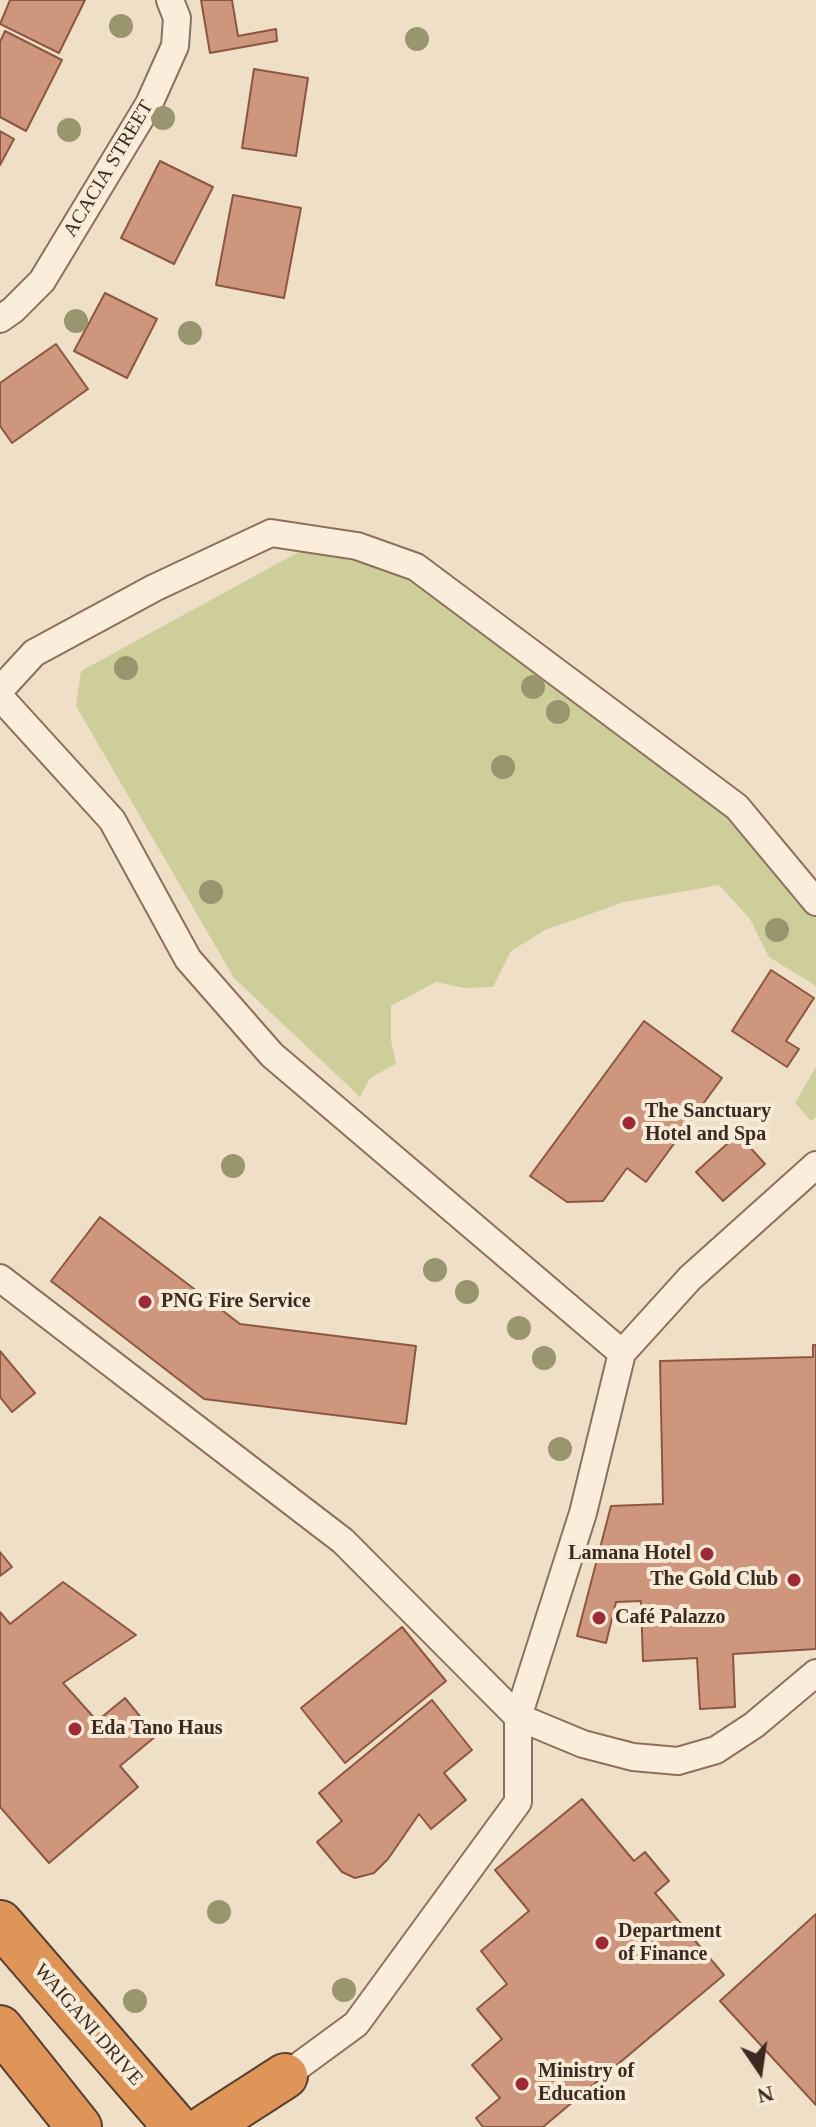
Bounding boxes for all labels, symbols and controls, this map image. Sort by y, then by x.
street label: ACACIA STREET [59,96,159,242]
place label: The Sanctuary Hotel and Spa [645,1100,771,1147]
marker: The Sanctuary Hotel and Spa [620,1114,638,1132]
place label: PNG Fire Service [161,1290,311,1314]
marker: PNG Fire Service [136,1293,154,1311]
place label: Lamana Hotel [568,1542,691,1566]
marker: Lamana Hotel [698,1545,716,1563]
place label: The Gold Club [650,1568,778,1592]
marker: The Gold Club [785,1571,803,1589]
place label: Café Palazzo [615,1606,726,1630]
marker: Café Palazzo [590,1609,608,1627]
place label: Eda Tano Haus [91,1717,223,1741]
marker: Eda Tano Haus [66,1720,84,1738]
place label: Department of Finance [618,1920,721,1967]
marker: Department of Finance [593,1934,611,1952]
street label: WAIGANI DRIVE [28,1959,148,2091]
north arrow [720,2031,800,2111]
place label: Ministry of Education [538,2060,634,2107]
marker: Ministry of Education [513,2075,531,2093]
text: N [755,2081,776,2109]

